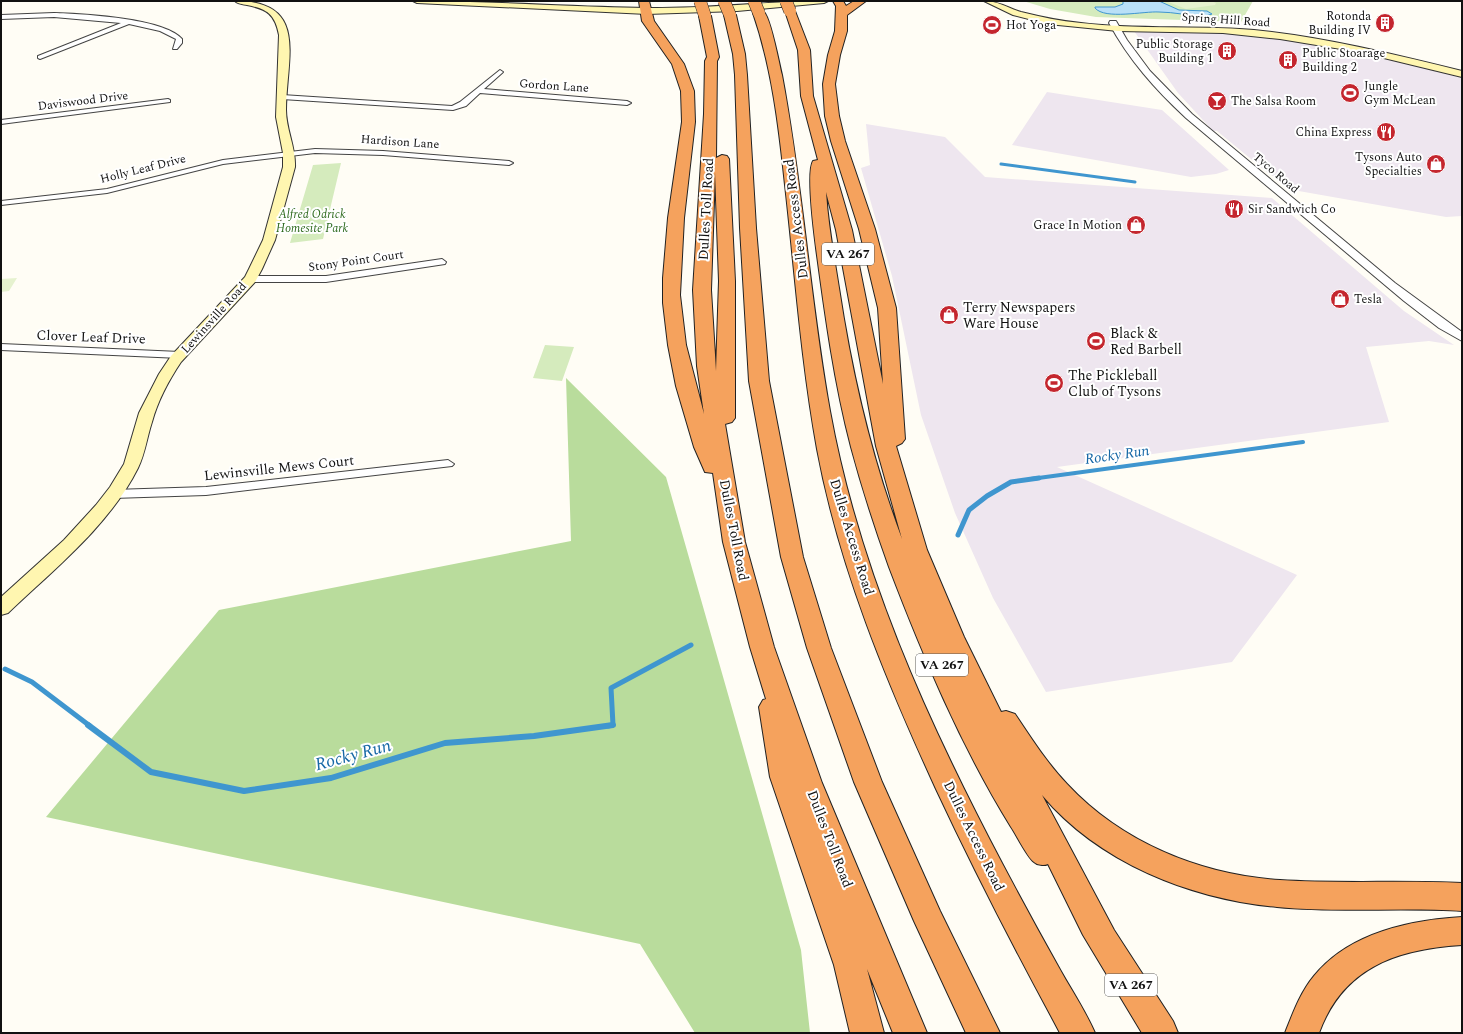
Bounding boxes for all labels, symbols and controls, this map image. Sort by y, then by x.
street label: Spring Hill Road [1181,7,1271,33]
place label: Rotonda Building IV [1309,7,1371,40]
building icon: Rotonda Building IV [1374,12,1396,34]
sports icon: Hot Yoga [981,14,1003,36]
place label: Hot Yoga [1006,16,1056,35]
place label: Public Storage Building 1 [1136,35,1213,68]
building icon: Public Storage Building 1 [1216,40,1238,62]
place label: Public Stoarage Building 2 [1302,44,1385,77]
building icon: Public Stoarage Building 2 [1277,49,1299,71]
street label: Gordon Lane [518,74,590,98]
place label: Jungle Gym McLean [1364,77,1436,110]
sports icon: Jungle Gym McLean [1339,82,1361,104]
street label: Daviswood Drive [37,86,130,116]
bar icon: The Salsa Room [1206,90,1228,112]
place label: The Salsa Room [1231,92,1316,111]
restaurant icon: China Express [1375,121,1397,143]
place label: China Express [1295,123,1372,142]
street label: Hardison Lane [360,130,440,154]
street label: Tyco Road [1248,148,1304,199]
place label: Tysons Auto Specialties [1355,148,1422,181]
street label: Holly Leaf Drive [98,149,188,189]
shop icon: Tysons Auto Specialties [1425,153,1447,175]
street label: Dulles Toll Road [693,157,719,261]
street label: Dulles Access Road [778,158,814,280]
restaurant icon: Sir Sandwich Co [1223,198,1245,220]
place label: Sir Sandwich Co [1248,200,1336,219]
park label: Alfred Odrick Homesite Park [276,205,348,238]
shop icon: Grace In Motion [1125,214,1147,236]
place label: Grace In Motion [1033,216,1122,235]
road number: VA 267 [822,243,874,265]
street label: Stony Point Court [307,245,405,277]
street label: Lewinsville Road [177,278,252,358]
shop icon: Tesla [1329,288,1351,310]
place label: Tesla [1354,290,1382,309]
place label: Terry Newspapers Ware House [963,297,1076,334]
shop icon: Terry Newspapers Ware House [938,304,960,326]
place label: Black & Red Barbell [1110,323,1182,360]
street label: Clover Leaf Drive [36,325,146,349]
sports icon: Black & Red Barbell [1085,330,1107,352]
place label: The Pickleball Club of Tysons [1068,365,1161,402]
sports icon: The Pickleball Club of Tysons [1043,372,1065,394]
water label: Rocky Run [1083,439,1151,471]
street label: Lewinsville Mews Court [203,450,355,486]
street label: Dulles Access Road [824,476,880,598]
street label: Dulles Toll Road [714,478,754,583]
road number: VA 267 [916,654,968,676]
water label: Rocky Run [312,732,395,778]
street label: Dulles Access Road [938,777,1010,895]
street label: Dulles Toll Road [802,787,858,891]
road number: VA 267 [1105,974,1157,996]

